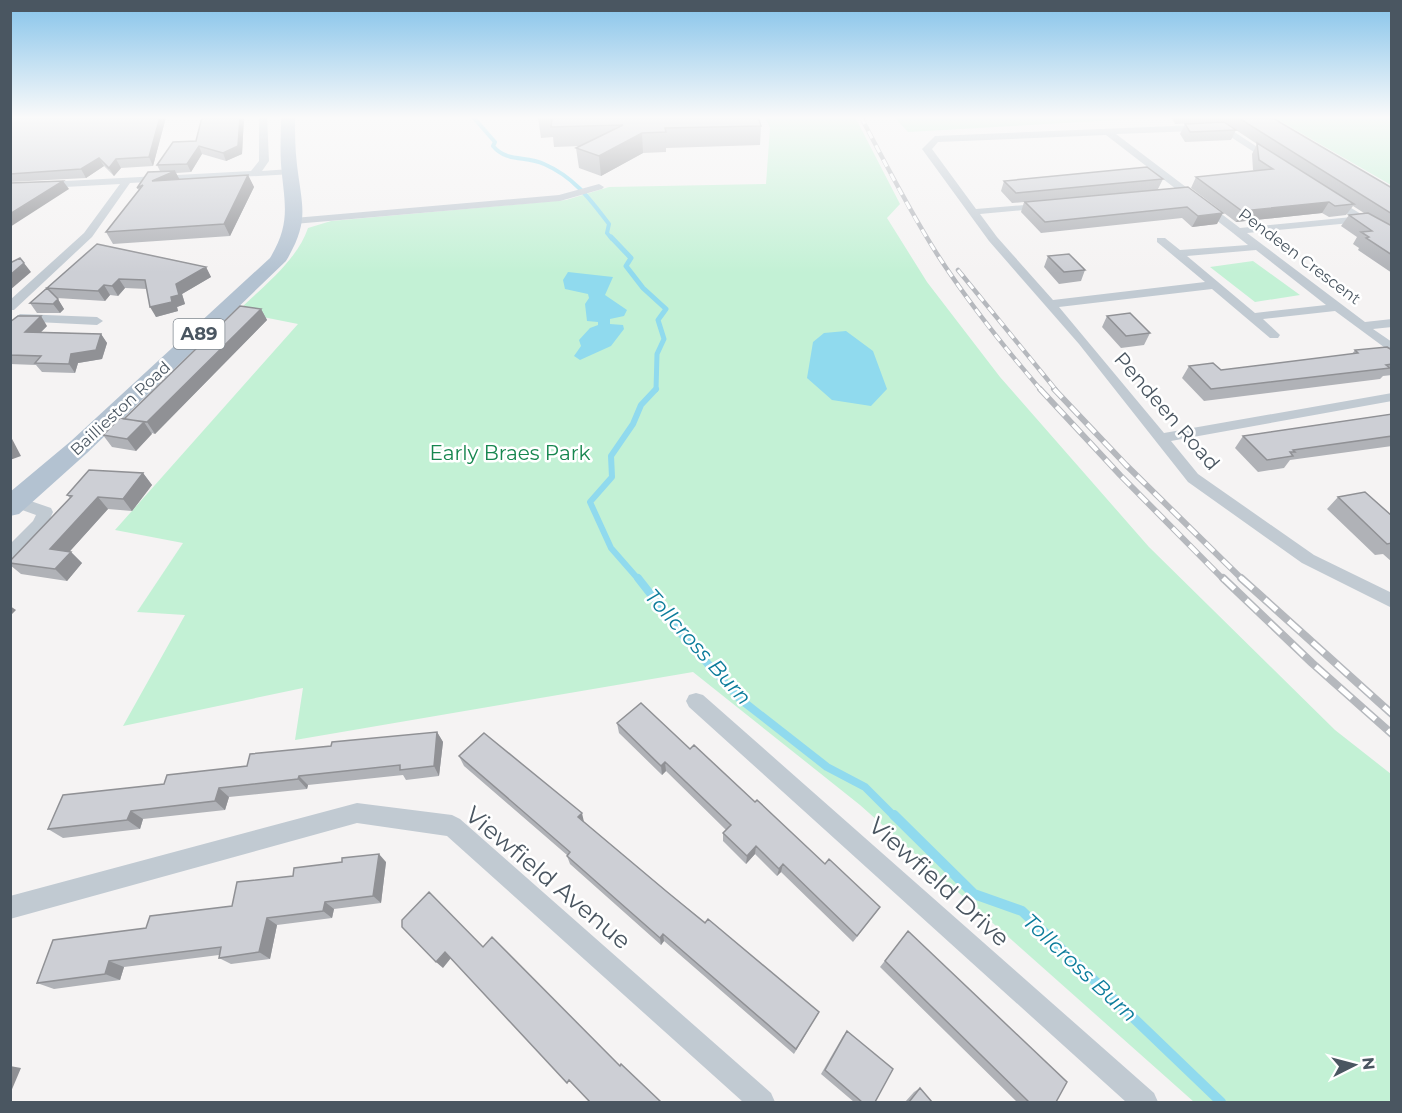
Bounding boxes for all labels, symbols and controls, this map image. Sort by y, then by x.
street label: Pendeen Crescent [1235,204,1365,309]
road number: A89 [174,319,224,349]
street label: Pendeen Road [1109,347,1225,475]
street label: Baillieston Road [67,357,174,459]
park label: Early Braes Park [429,441,591,465]
water label: Tollcross Burn [640,584,757,710]
street label: Viewfield Avenue [460,800,637,955]
street label: Viewfield Drive [863,811,1016,952]
water label: Tollcross Burn [1018,908,1143,1027]
north arrow [1324,1035,1384,1095]
text: N [1358,1056,1379,1071]

